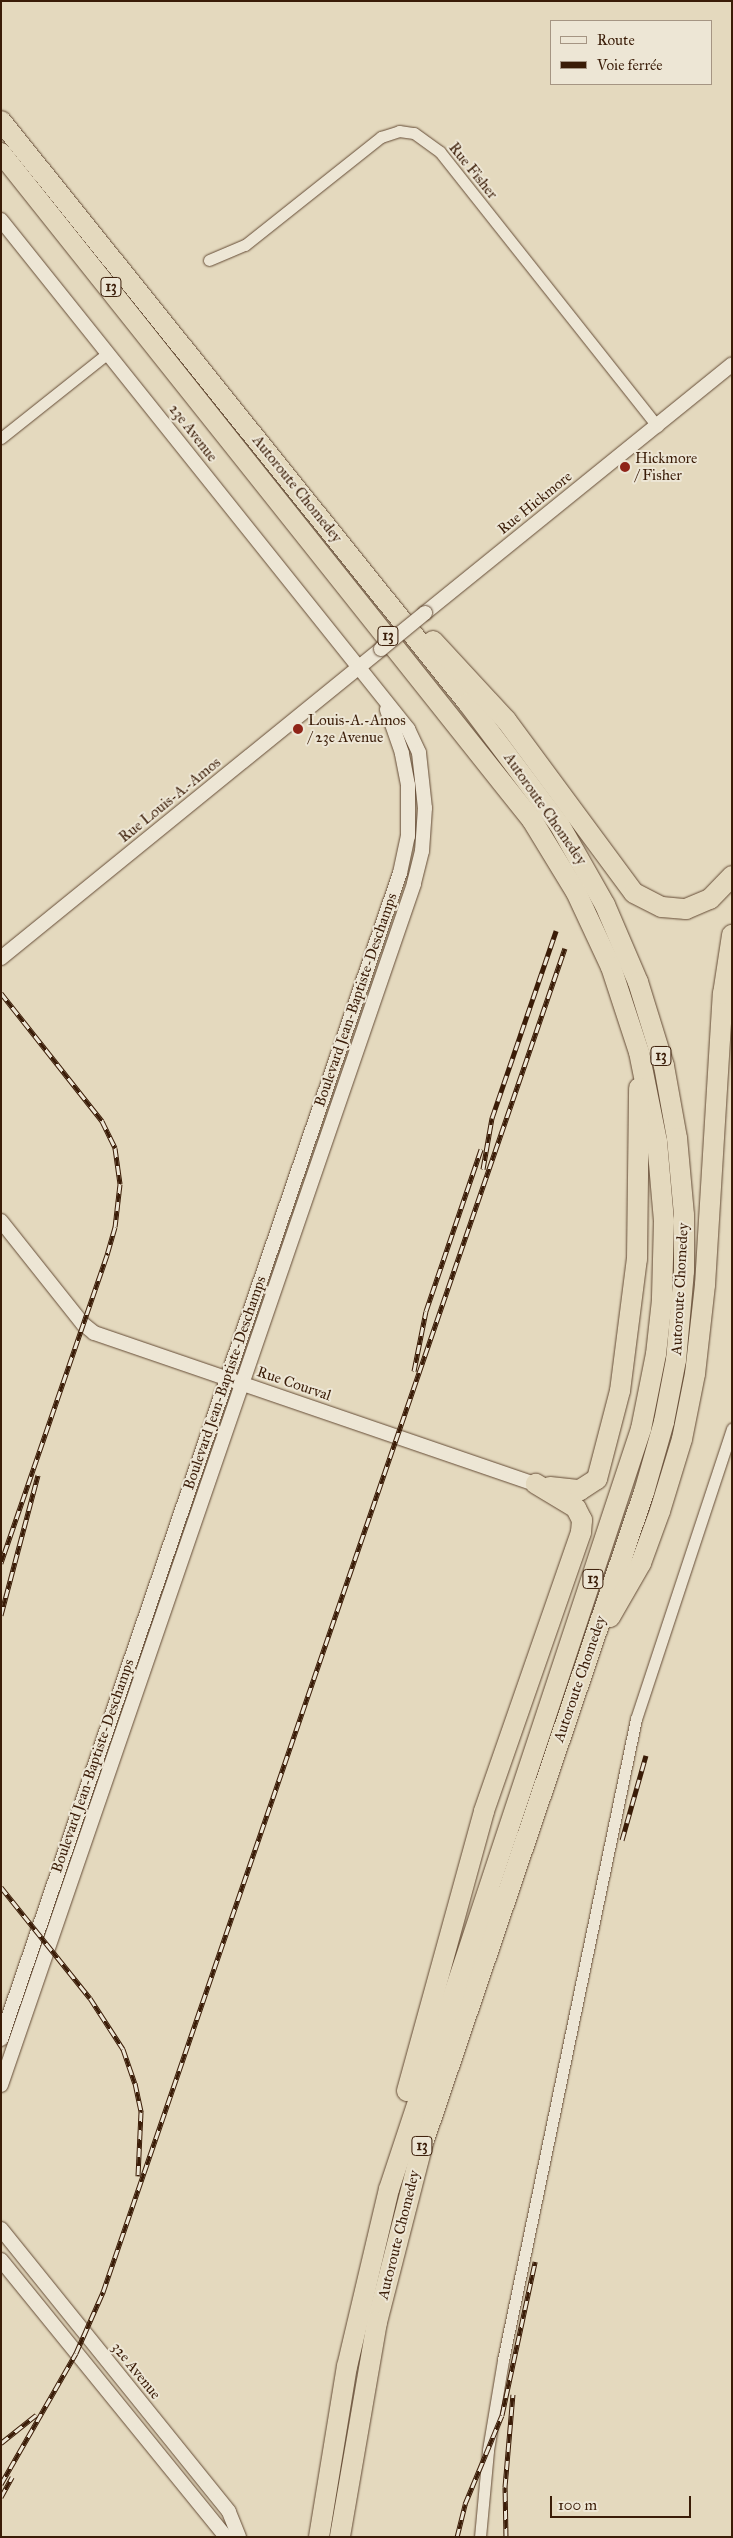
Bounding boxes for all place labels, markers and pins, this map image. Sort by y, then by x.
place label: Hickmore / Fisher [635,449,697,484]
marker: Hickmore / Fisher [619,461,631,473]
place label: Louis-A.-Amos / 23e Avenue [308,711,406,746]
marker: Louis-A.-Amos / 23e Avenue [292,723,304,735]

